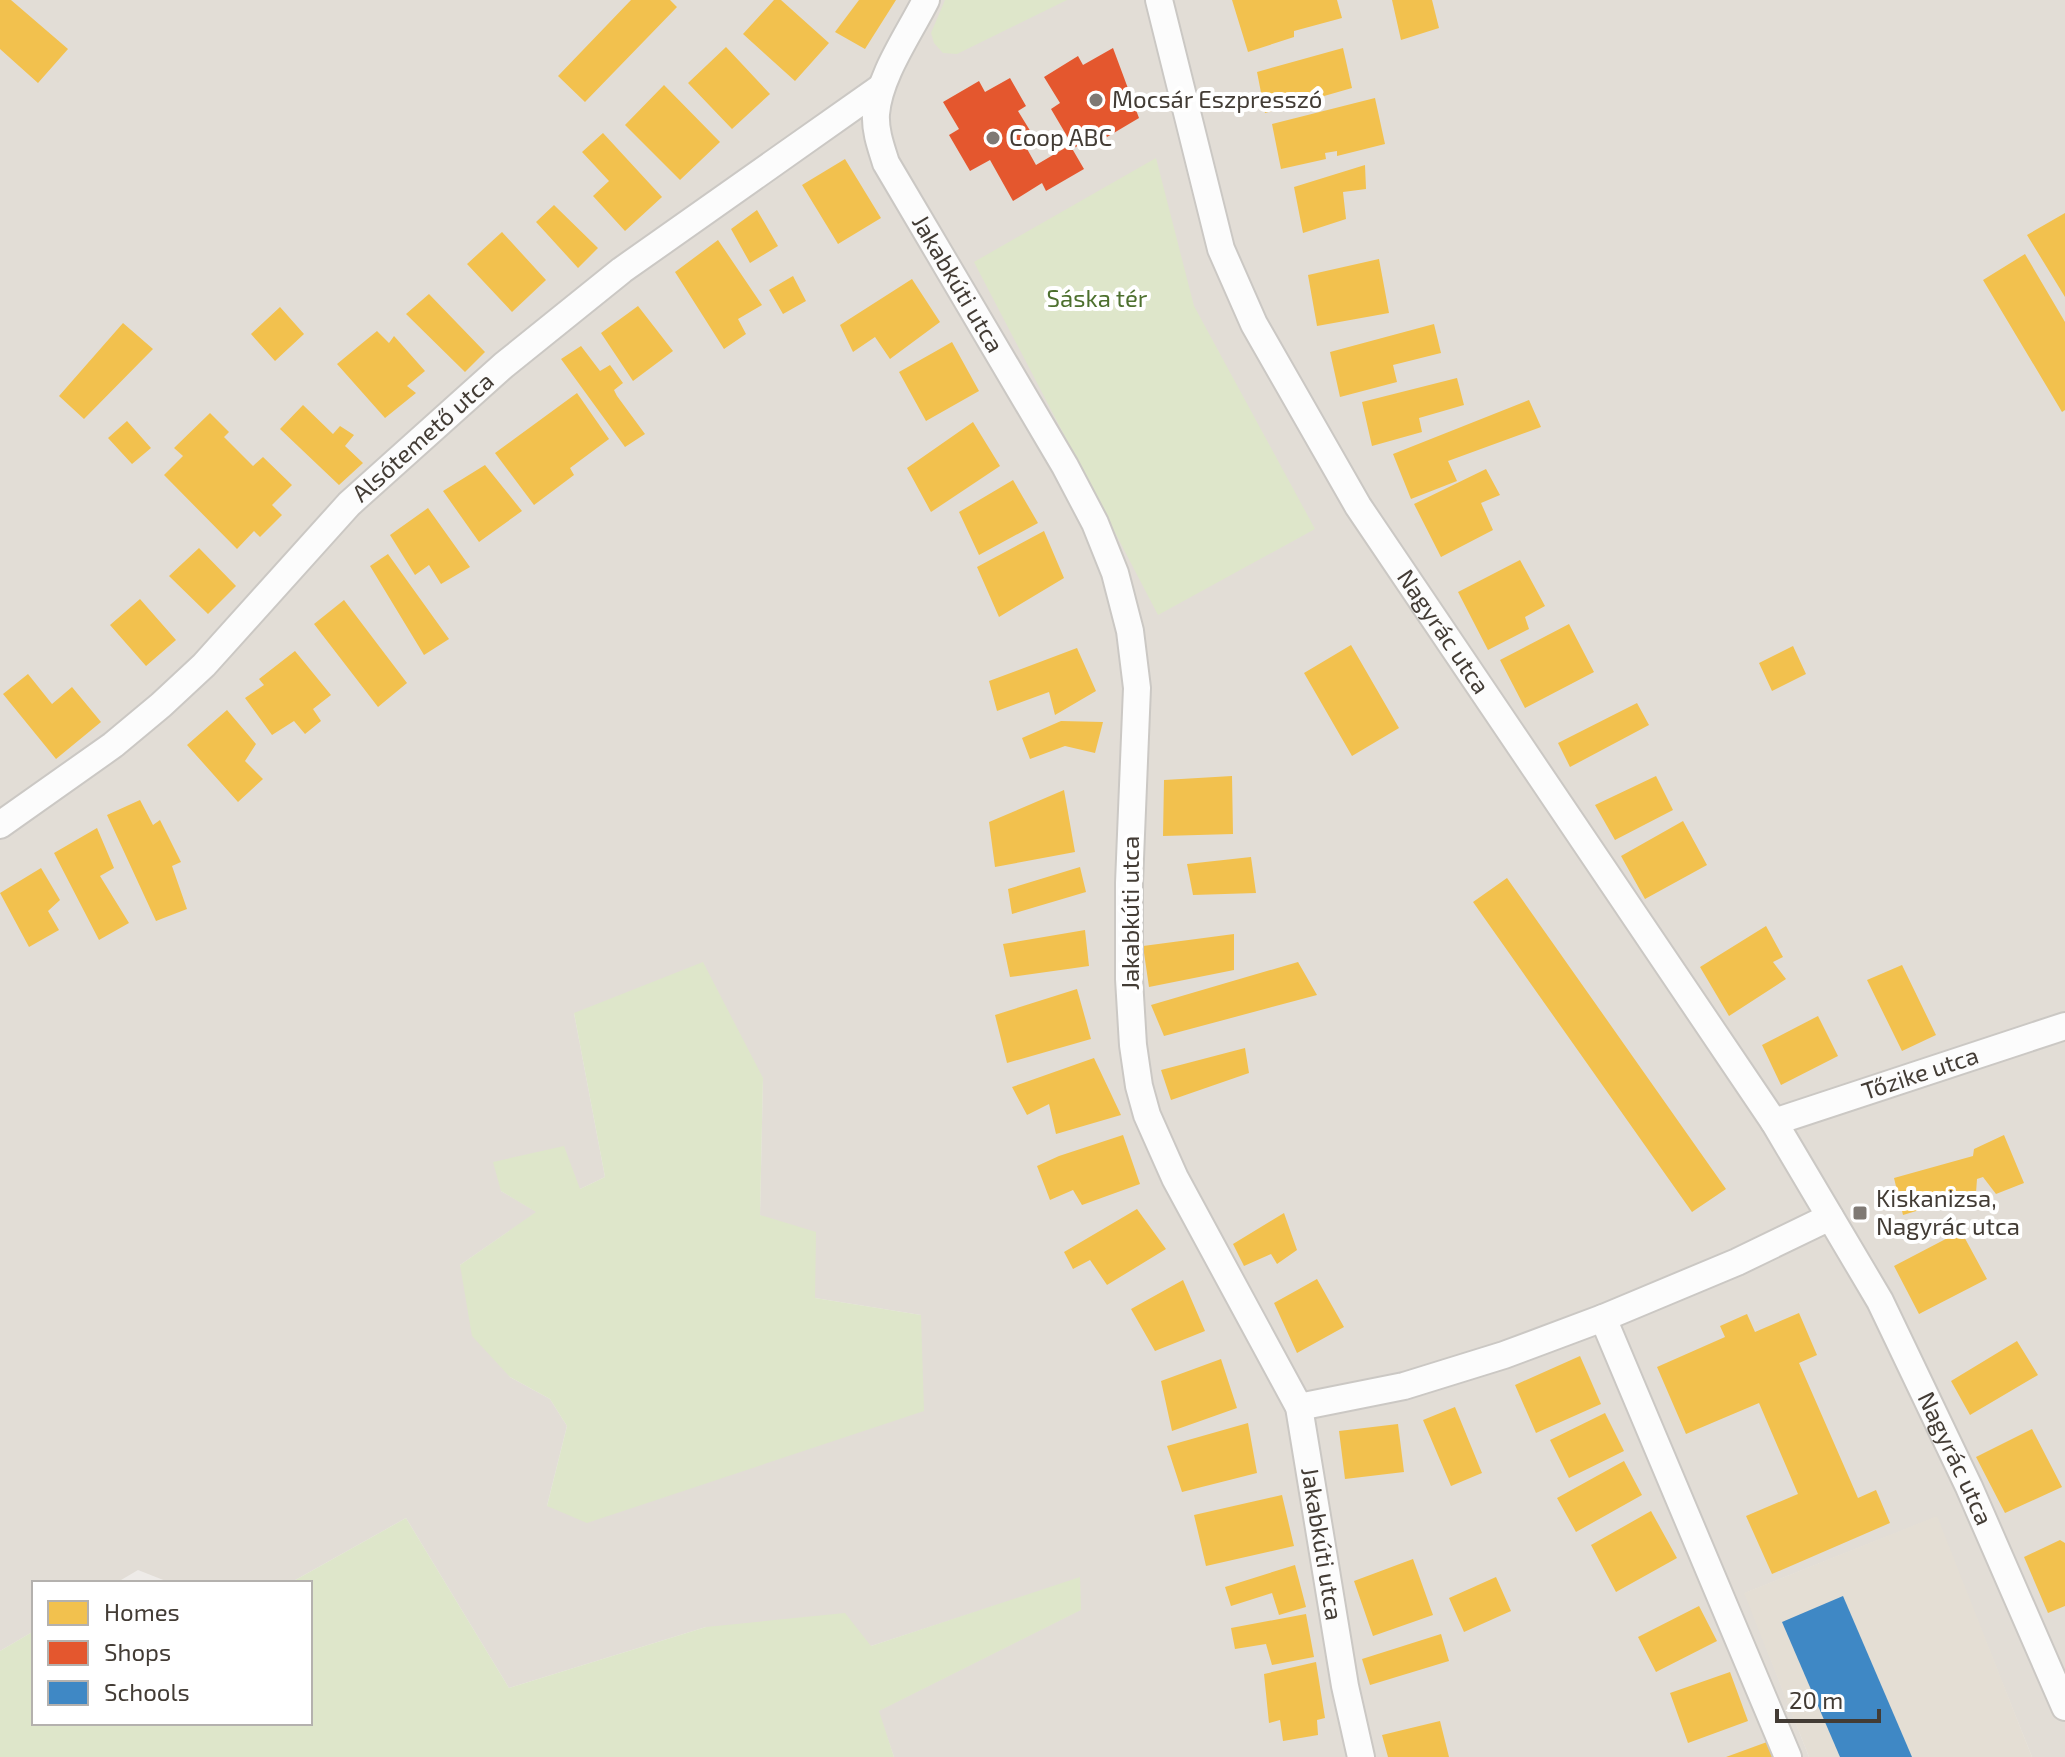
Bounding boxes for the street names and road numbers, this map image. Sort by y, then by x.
street label: Jakabkúti utca [907,209,1011,357]
street label: Alsótemető utca [346,366,499,507]
street label: Nagyrác utca [1392,563,1497,699]
street label: Jakabkúti utca [1115,836,1144,990]
street label: Tőzike utca [1858,1040,1982,1105]
street label: Nagyrác utca [1913,1387,2000,1529]
street label: Jakabkúti utca [1296,1465,1350,1622]

